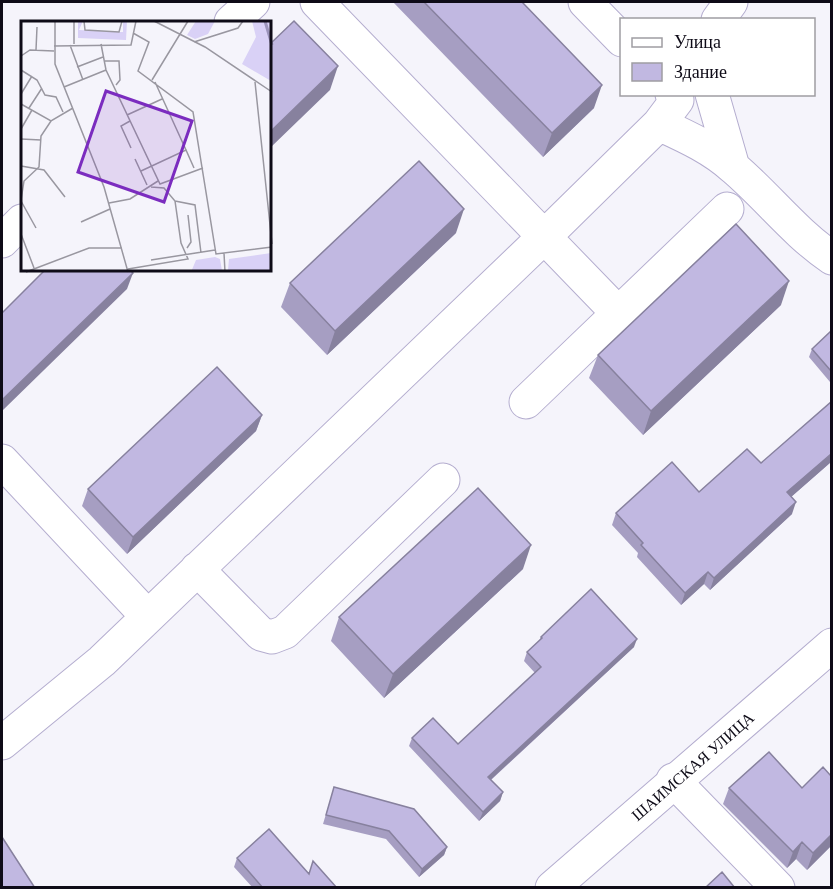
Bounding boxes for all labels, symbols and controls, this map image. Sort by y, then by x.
legend [620,18,815,96]
inset map [21,21,272,272]
text: Улица [674,32,721,52]
text: Здание [674,62,727,82]
street label: ШАИМСКАЯ УЛИЦА [628,709,758,824]

